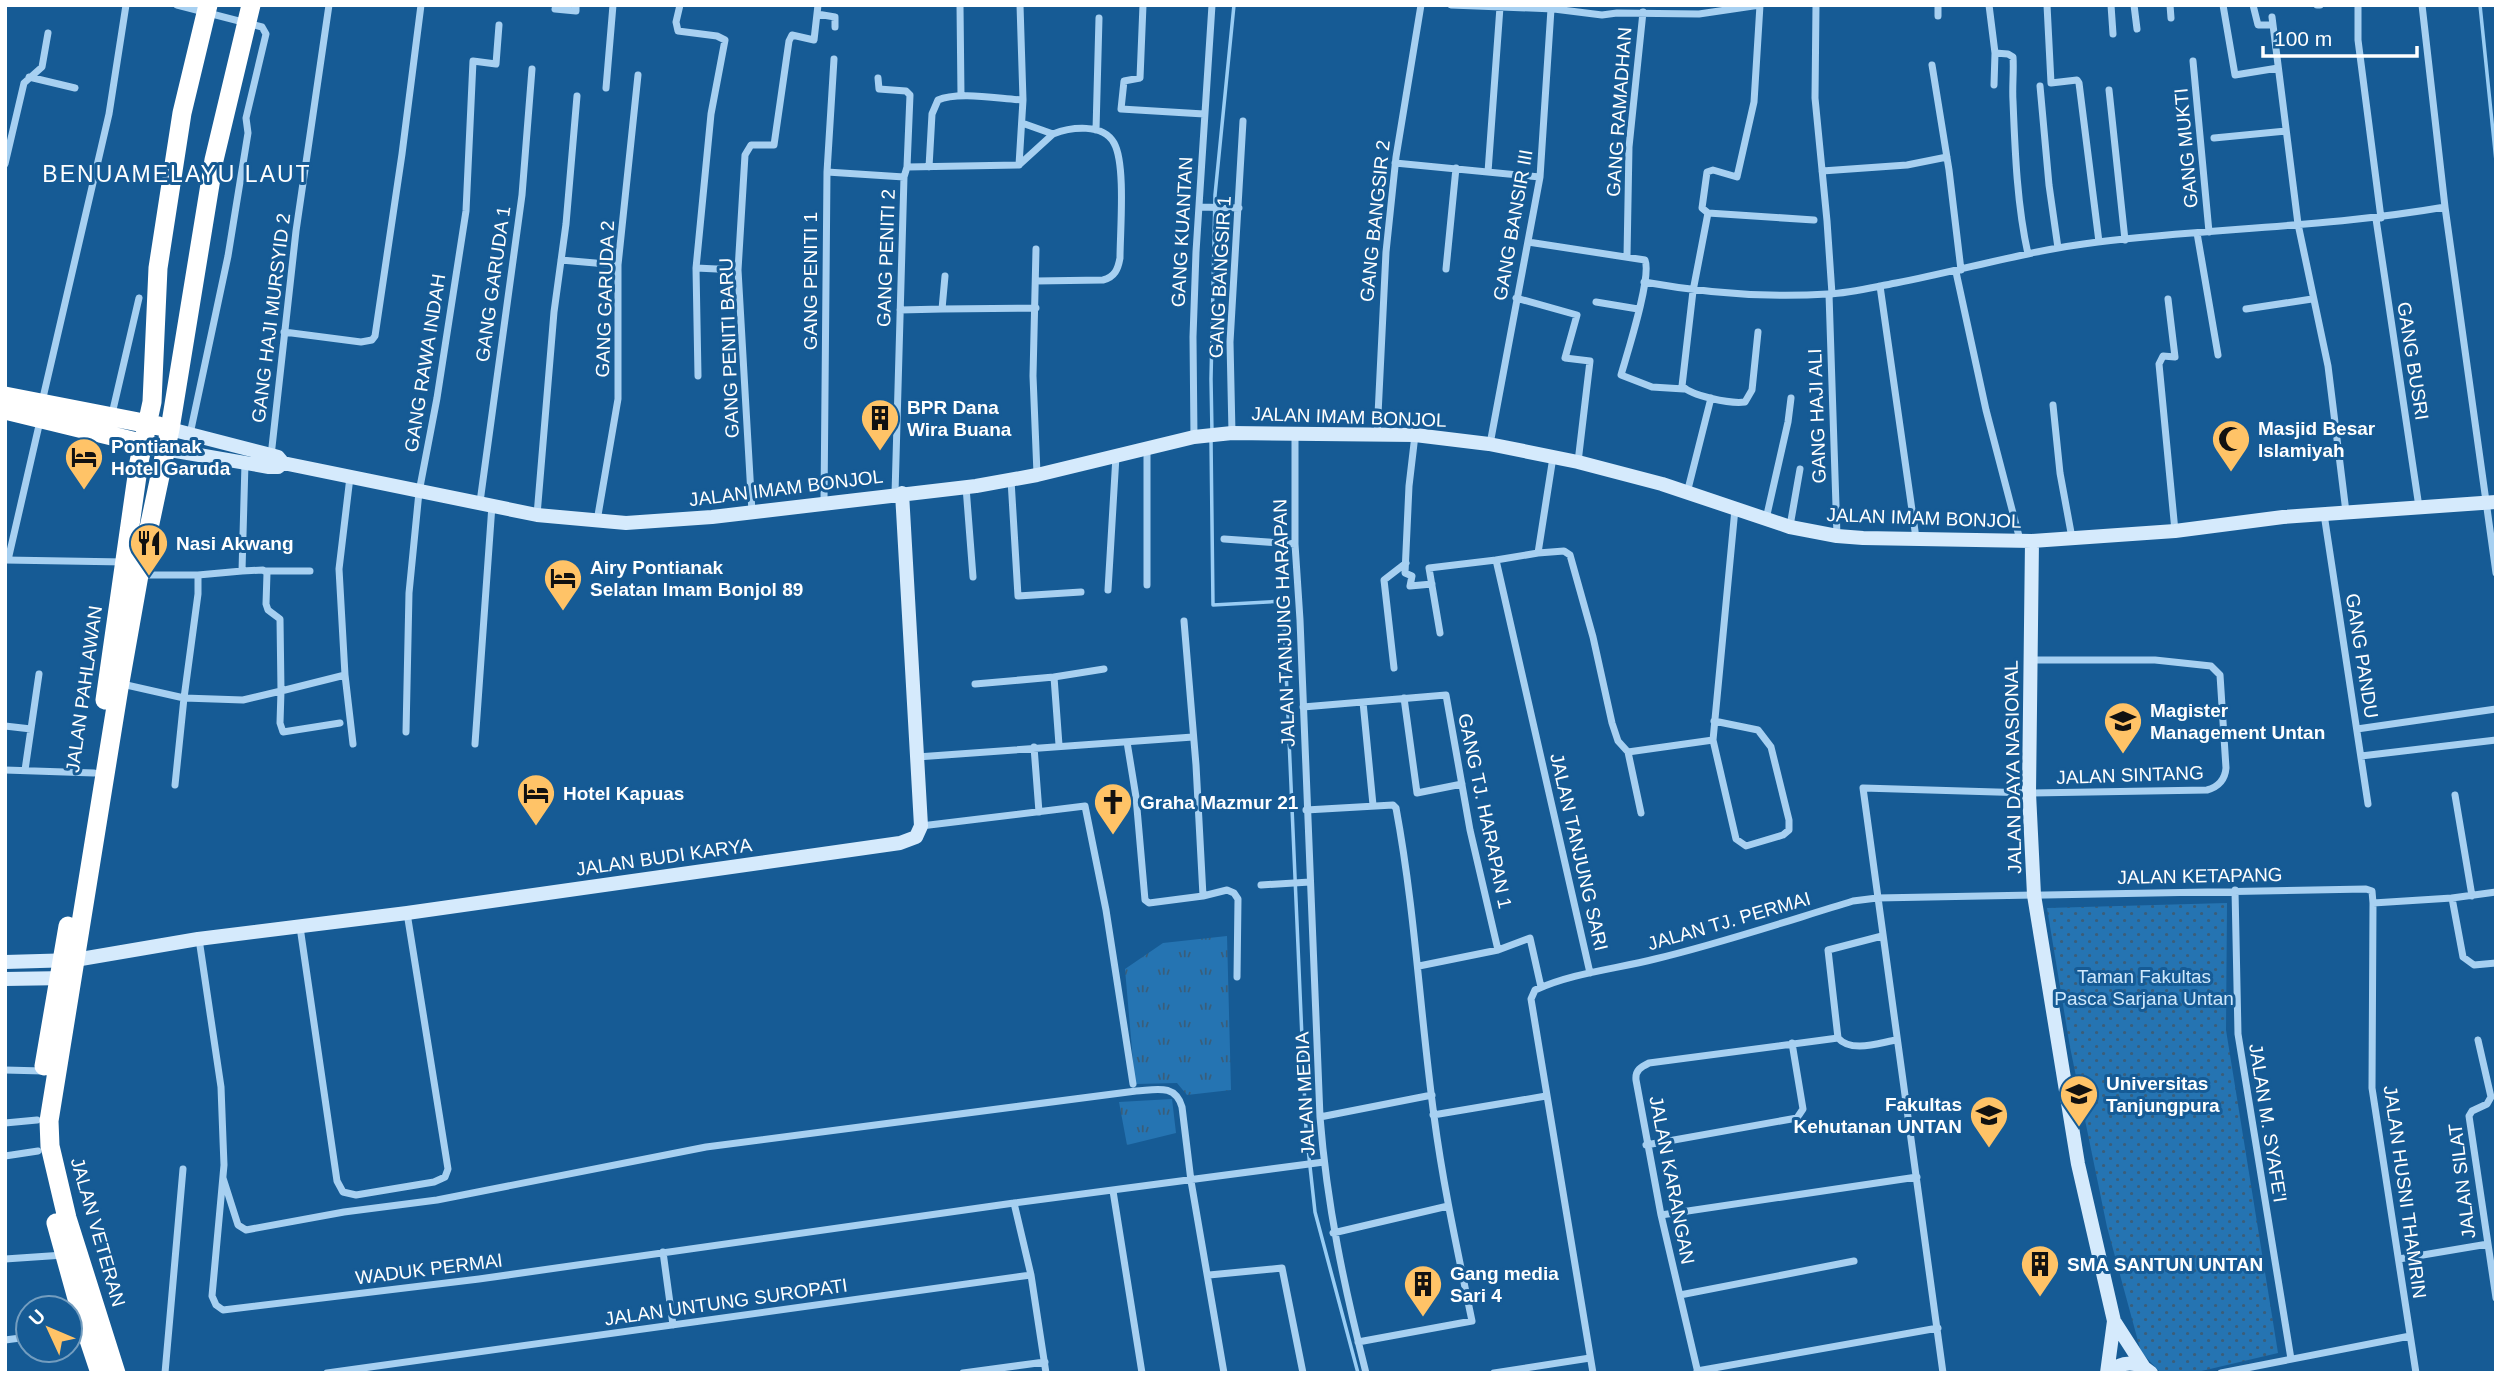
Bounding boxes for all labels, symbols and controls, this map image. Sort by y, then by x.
scale bar [2263,14,2417,58]
street label: GANG RAMADHAN [1603,26,1635,198]
text: 100 m [2274,27,2332,50]
street label: GANG MUKTI [2170,87,2202,209]
street label: GANG BANGSIR 2 [1356,139,1394,303]
street label: GANG BANSIR III [1489,148,1537,302]
street label: GANG KUANTAN [1168,156,1196,308]
district label: BENUAMELAYU LAUT [42,161,312,187]
street label: GANG PENITI 2 [873,189,899,327]
street label: GANG BANGSIR 1 [1205,195,1235,359]
street label: GANG GARUDA 1 [472,205,514,363]
street label: GANG HAJI MURSYID 2 [248,212,294,424]
street label: GANG PENITI 1 [800,212,821,350]
street label: GANG GARUDA 2 [592,220,618,378]
street label: GANG PENITI BARU [715,257,743,439]
street label: GANG RAWA INDAH [401,272,449,454]
street label: GANG BUSRI [2393,300,2433,422]
street label: GANG HAJI ALI [1804,348,1830,484]
building icon: BPR Dana Wira Buana [859,397,901,452]
place label: BPR Dana Wira Buana [907,397,1012,440]
street label: JALAN IMAM BONJOL [1251,403,1447,431]
mosque icon: Masjid Besar Islamiyah [2210,418,2252,473]
place label: Masjid Besar Islamiyah [2258,418,2376,461]
hotel icon: Pontianak Hotel Garuda [63,436,105,491]
place label: Pontianak Hotel Garuda [111,436,231,479]
street label: JALAN IMAM BONJOL [688,466,884,510]
street label: JALAN TANJUNG HARAPAN [1269,499,1299,747]
street label: JALAN IMAM BONJOL [1826,504,2022,532]
restaurant icon: Nasi Akwang [128,522,170,577]
place label: Nasi Akwang [176,533,294,554]
hotel icon: Airy Pontianak Selatan Imam Bonjol 89 [542,557,584,612]
place label: Airy Pontianak Selatan Imam Bonjol 89 [590,557,803,600]
street label: GANG PANDU [2342,592,2382,720]
street label: JALAN PAHLAWAN [62,604,106,774]
street label: JALAN DAYA NASIONAL [2001,660,2025,874]
school or university icon: Magister Management Untan [2102,700,2144,755]
place label: Magister Management Untan [2150,700,2325,743]
street label: GANG TJ. HARAPAN 1 [1454,712,1516,910]
street label: JALAN TANJUNG SARI [1546,751,1612,953]
street label: JALAN SINTANG [2056,762,2204,788]
hotel icon: Hotel Kapuas [515,772,557,827]
church icon: Graha Mazmur 21 [1092,781,1134,836]
place label: Hotel Kapuas [563,783,684,804]
place label: Graha Mazmur 21 [1140,792,1299,813]
street label: JALAN BUDI KARYA [575,834,754,880]
street label: JALAN KETAPANG [2117,864,2283,888]
street label: JALAN TJ. PERMAI [1645,888,1813,954]
park label: Taman Fakultas Pasca Sarjana Untan [2054,966,2234,1009]
street label: JALAN MEDIA [1291,1031,1319,1157]
street label: JALAN M. SYAFE'I [2245,1042,2291,1204]
school or university icon: Universitas Tanjungpura [2058,1073,2100,1128]
place label: Universitas Tanjungpura [2106,1073,2220,1116]
street label: JALAN HUSNI THAMRIN [2380,1084,2430,1300]
street label: JALAN KARANGAN [1645,1094,1699,1266]
place label: Fakultas Kehutanan UNTAN [1793,1094,1962,1137]
school or university icon: Fakultas Kehutanan UNTAN [1968,1094,2010,1149]
street label: JALAN SILAT [2444,1122,2479,1240]
street label: JALAN VETERAN [67,1155,129,1309]
building icon: SMA SANTUN UNTAN [2019,1243,2061,1298]
street label: WADUK PERMAI [354,1250,504,1288]
place label: SMA SANTUN UNTAN [2067,1254,2263,1275]
building icon: Gang media Sari 4 [1402,1263,1444,1318]
place label: Gang media Sari 4 [1450,1263,1559,1306]
street label: JALAN UNTUNG SUROPATI [603,1275,849,1329]
north arrow [14,1294,84,1364]
text: U [25,1305,49,1330]

